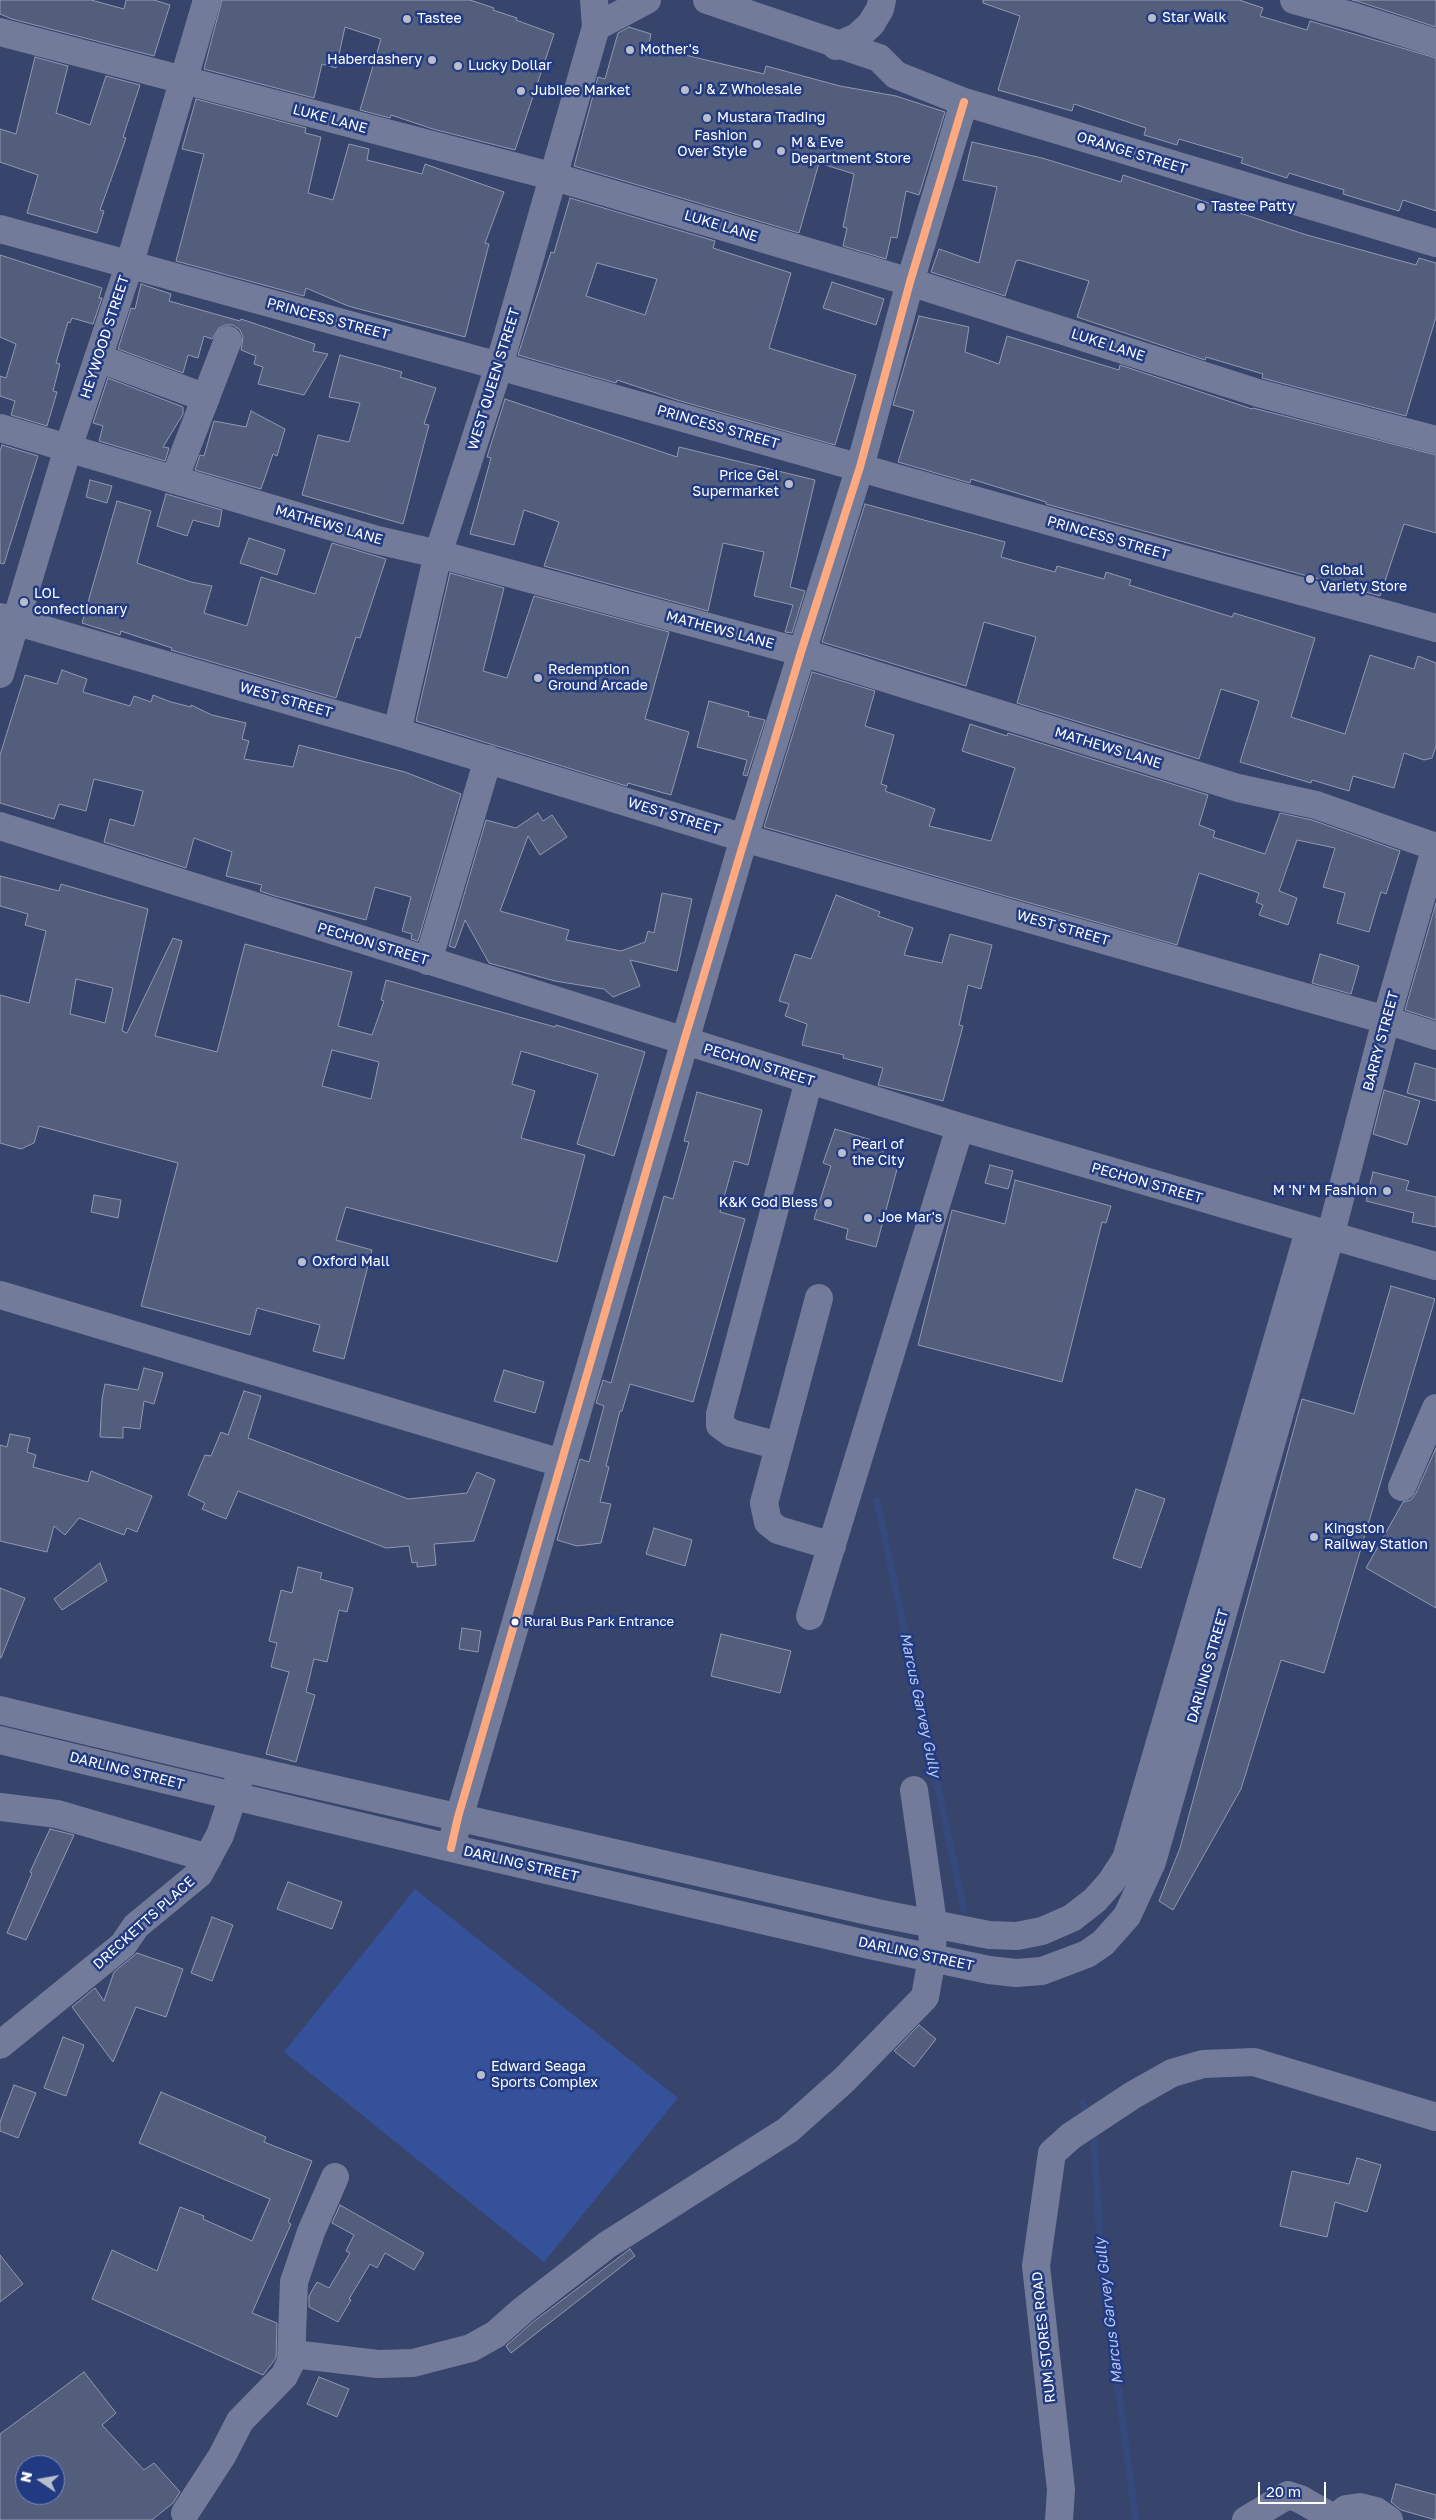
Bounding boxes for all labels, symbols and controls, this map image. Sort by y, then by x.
place label: Star Walk [1162,10,1226,26]
place label: Tastee [417,11,462,27]
marker: Star Walk [1146,12,1158,24]
marker: Tastee [401,13,413,25]
place label: Mother's [640,42,699,58]
marker: Mother's [624,44,636,56]
place label: Haberdashery [327,52,422,68]
marker: Haberdashery [426,54,438,66]
place label: Lucky Dollar [468,58,552,74]
marker: Lucky Dollar [452,60,464,72]
place label: J & Z Wholesale [695,82,802,98]
place label: Jubilee Market [531,83,630,99]
marker: J & Z Wholesale [679,84,691,96]
marker: Jubilee Market [515,85,527,97]
street label: LUKE LANE [291,101,369,137]
place label: Mustara Trading [717,110,825,126]
marker: Mustara Trading [701,112,713,124]
place label: Fashion Over Style [677,128,747,160]
street label: ORANGE STREET [1075,128,1189,178]
place label: M & Eve Department Store [791,135,911,168]
marker: Fashion Over Style [751,138,763,150]
marker: M & Eve Department Store [775,145,787,157]
place label: Tastee Patty [1211,199,1295,215]
marker: Tastee Patty [1195,201,1207,213]
street label: LUKE LANE [682,207,760,245]
street label: HEYWOOD STREET [77,273,133,401]
street label: PRINCESS STREET [265,295,391,343]
street label: WEST QUEEN STREET [464,306,524,452]
street label: LUKE LANE [1069,325,1147,365]
street label: PRINCESS STREET [655,402,781,452]
place label: Price Gel Supermarket [692,468,779,501]
marker: Price Gel Supermarket [783,478,795,490]
street label: MATHEWS LANE [273,502,385,548]
street label: PRINCESS STREET [1045,513,1171,563]
place label: Global Variety Store [1320,563,1407,596]
marker: Global Variety Store [1304,573,1316,585]
place label: LOL confectionary [34,586,127,618]
marker: LOL confectionary [18,596,30,608]
street label: MATHEWS LANE [664,608,776,652]
place label: Redemption Ground Arcade [548,662,648,694]
marker: Redemption Ground Arcade [532,672,544,684]
street label: WEST STREET [238,679,334,721]
street label: MATHEWS LANE [1053,724,1163,772]
street label: WEST STREET [626,794,722,838]
street label: WEST STREET [1015,907,1111,949]
street label: PECHON STREET [315,919,431,969]
street label: BARRY STREET [1360,989,1402,1093]
street label: PECHON STREET [701,1040,817,1090]
place label: Pearl of the City [852,1137,905,1170]
marker: Pearl of the City [836,1147,848,1159]
street label: PECHON STREET [1089,1159,1205,1207]
place label: M 'N' M Fashion [1273,1183,1377,1199]
marker: M 'N' M Fashion [1381,1185,1393,1197]
place label: K&K God Bless [719,1195,818,1211]
marker: K&K God Bless [822,1197,834,1209]
place label: Joe Mar's [878,1210,942,1226]
marker: Joe Mar's [862,1212,874,1224]
place label: Oxford Mall [312,1254,390,1270]
marker: Oxford Mall [296,1256,308,1268]
place label: Kingston Railway Station [1324,1521,1428,1554]
marker: Kingston Railway Station [1308,1531,1320,1543]
street label: DARLING STREET [1184,1607,1232,1725]
place label: Rural Bus Park Entrance [524,1614,674,1630]
marker: Rural Bus Park Entrance [510,1617,520,1627]
water label: Marcus Garvey Gully [896,1631,944,1779]
street label: DARLING STREET [68,1749,186,1793]
street label: DARLING STREET [462,1843,580,1885]
street label: DRECKETTS PLACE [90,1873,198,1973]
street label: DARLING STREET [857,1934,975,1974]
place label: Edward Seaga Sports Complex [491,2059,598,2092]
marker: Edward Seaga Sports Complex [475,2069,487,2081]
water label: Marcus Garvey Gully [1091,2237,1127,2385]
street label: RUM STORES ROAD [1029,2270,1059,2404]
north arrow [15,2455,65,2505]
text: N [16,2470,35,2484]
scale bar [1261,2472,1328,2504]
text: 20 m [1266,2482,1301,2500]

